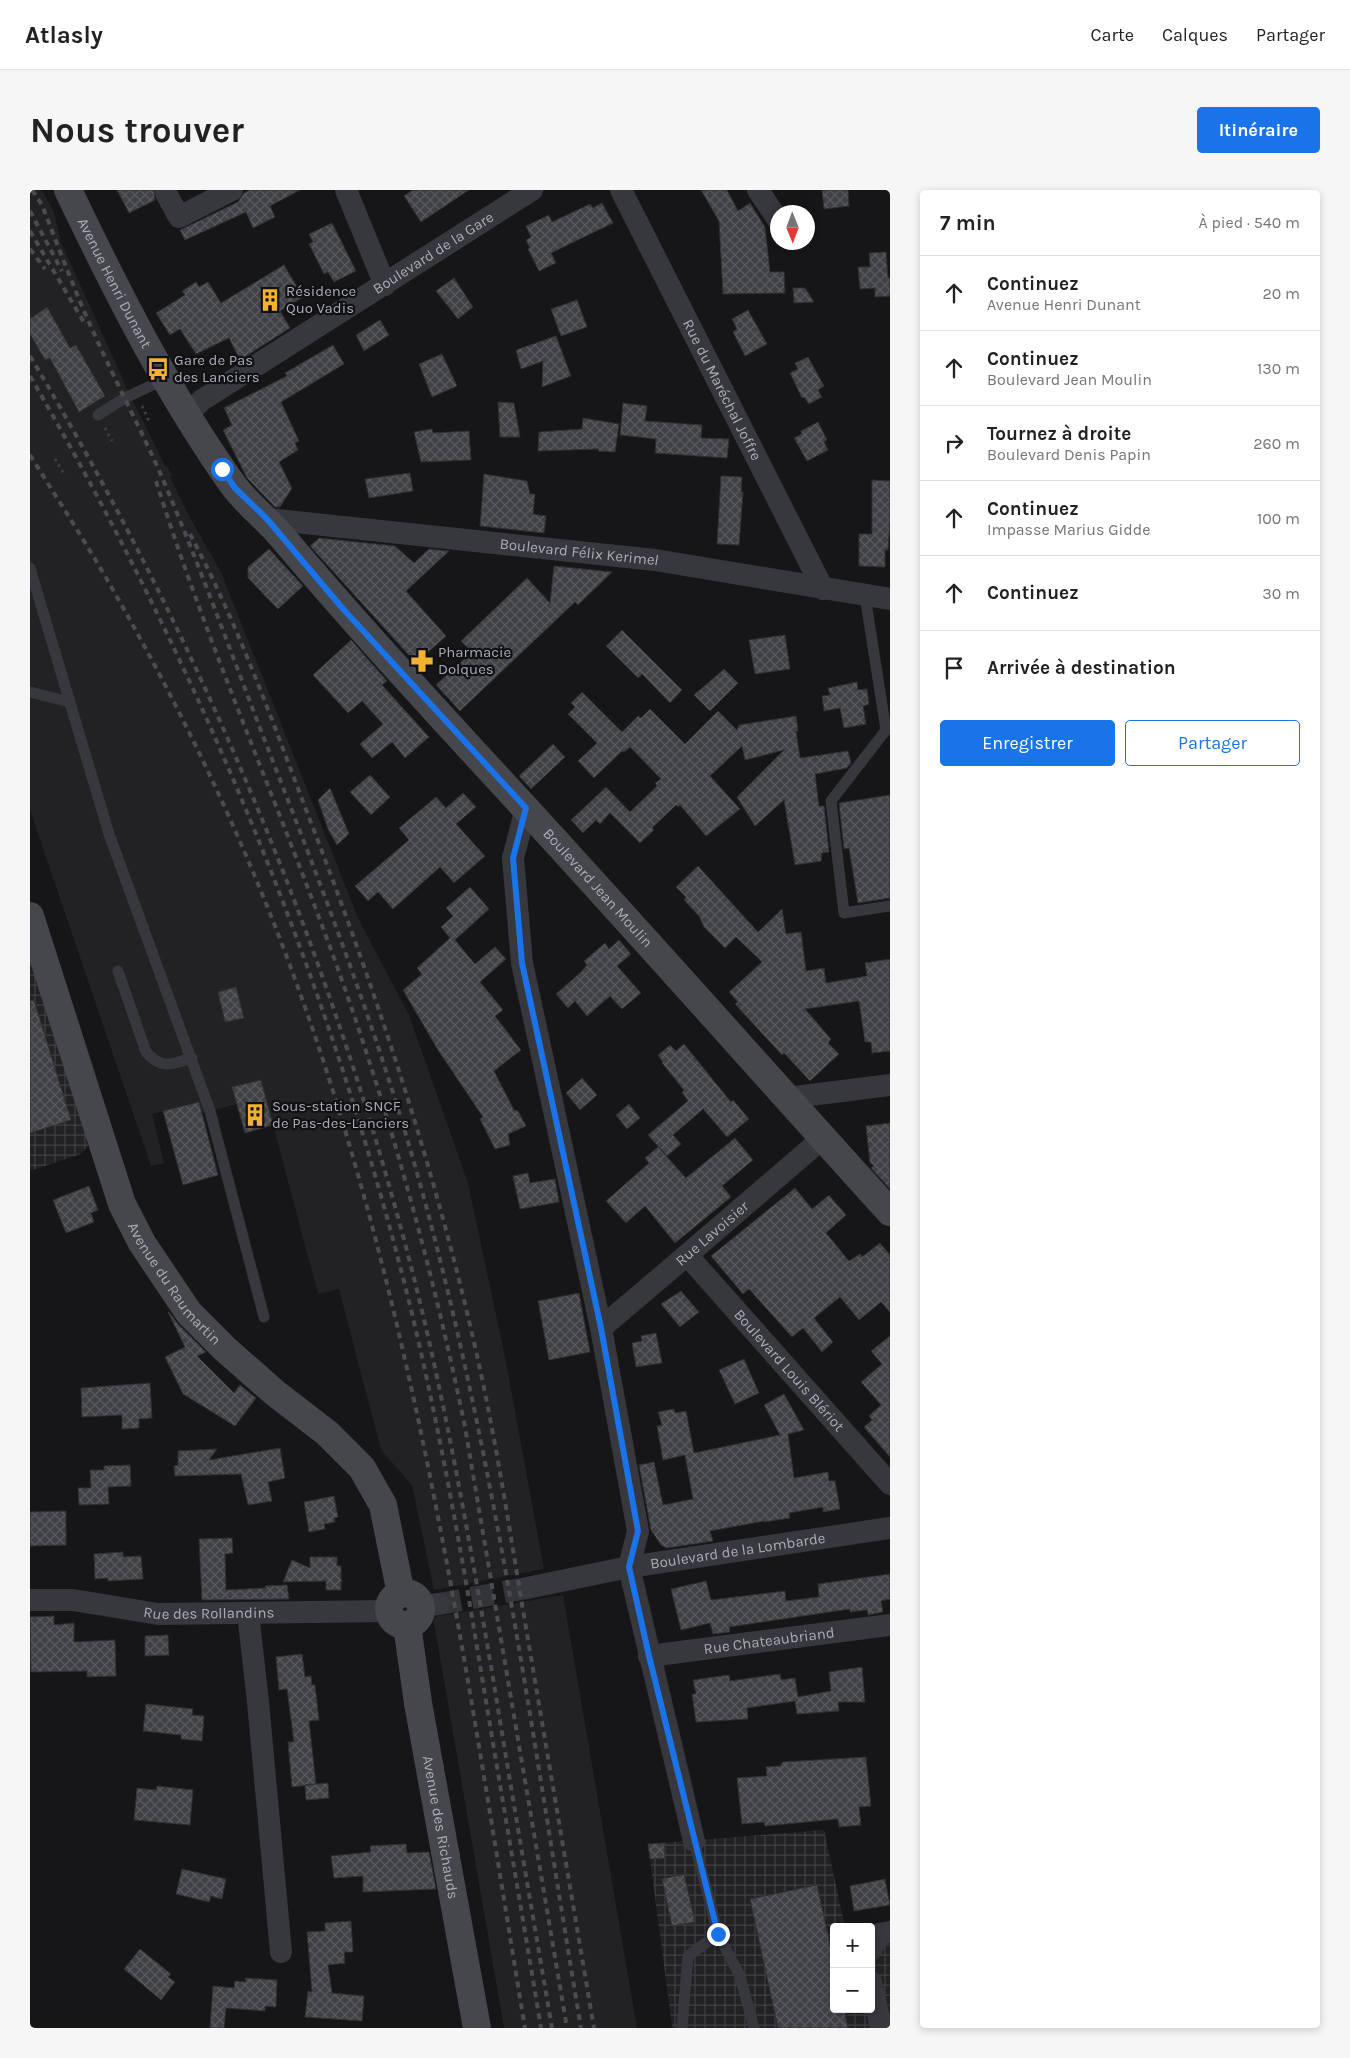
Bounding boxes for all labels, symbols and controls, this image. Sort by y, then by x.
text: Atlasly [25,21,103,49]
text: Carte [1090,24,1134,46]
text: Calques [1162,24,1228,46]
text: Partager [1256,24,1325,46]
button: Itinéraire [1197,107,1320,153]
text: Nous trouver [30,110,244,151]
north arrow [770,205,815,250]
street label: Boulevard de la Gare [370,208,497,298]
text: 7 min [940,211,996,235]
text: À pied · 540 m [1199,213,1300,232]
street label: Avenue Henri Dunant [74,215,156,352]
text: Continuez [987,273,1079,295]
icon: ahead [940,279,968,307]
place label: Résidence Quo Vadis [286,282,356,317]
text: 20 m [1262,284,1300,303]
building icon: Résidence Quo Vadis [257,287,283,313]
text: Avenue Henri Dunant [987,295,1141,314]
street label: Rue du Maréchal Joffre [679,316,765,463]
text: Continuez [987,348,1079,370]
place label: Gare de Pas des Lanciers [174,351,260,386]
icon: ahead [940,354,968,382]
bus stop icon: Gare de Pas des Lanciers [145,356,171,382]
text: 130 m [1257,359,1300,378]
text: Boulevard Jean Moulin [987,370,1152,389]
text: Tournez à droite [987,423,1131,445]
icon: right [940,429,968,457]
text: 260 m [1253,434,1300,453]
text: Boulevard Denis Papin [987,445,1151,464]
route start [211,458,234,481]
text: Continuez [987,498,1079,520]
icon: ahead [940,504,968,532]
text: 100 m [1257,509,1300,528]
text: Impasse Marius Gidde [987,520,1151,539]
street label: Boulevard Félix Kerimel [499,535,660,570]
icon: ahead [940,579,968,607]
text: Continuez [987,582,1079,604]
text: 30 m [1262,584,1300,603]
place label: Pharmacie Dolques [438,643,511,678]
pharmacy icon: Pharmacie Dolques [409,648,435,674]
icon: arrive [940,654,968,682]
text: Arrivée à destination [987,657,1176,679]
button: Enregistrer [940,720,1115,766]
button: Partager [1125,720,1300,766]
street label: Boulevard Jean Moulin [539,824,656,951]
place label: Sous-station SNCF de Pas-des-Lanciers [272,1097,409,1132]
building icon: Sous-station SNCF de Pas-des-Lanciers [242,1102,268,1128]
street label: Rue Lavoisier [672,1197,753,1270]
street label: Avenue du Raumartin [124,1219,225,1349]
street label: Boulevard Louis Blériot [730,1305,848,1435]
street label: Boulevard de la Lombarde [649,1529,826,1573]
street label: Rue des Rollandins [142,1603,274,1623]
street label: Rue Chateaubriand [702,1623,836,1658]
street label: Avenue des Richauds [419,1754,462,1900]
route end [707,1923,730,1946]
map controls [830,1923,875,2013]
button: + [830,1923,875,1968]
button: − [830,1968,875,2013]

